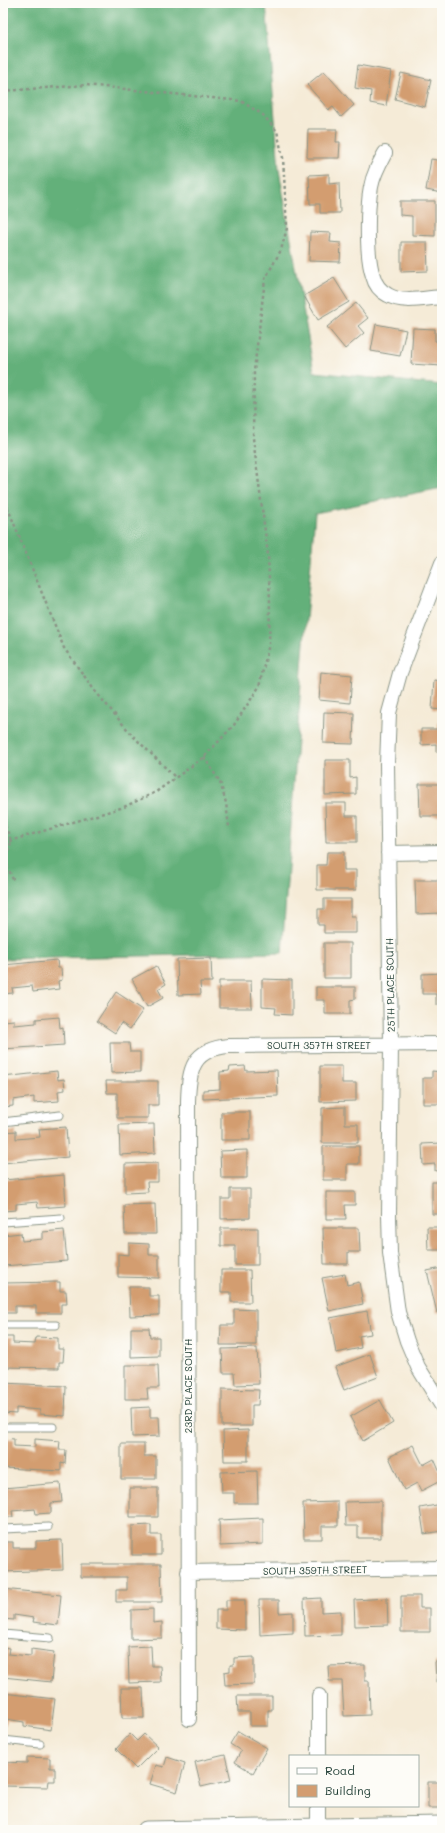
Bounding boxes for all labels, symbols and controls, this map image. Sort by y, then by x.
street label: 25TH PLACE SOUTH [382,938,398,1032]
street label: SOUTH 357TH STREET [267,1038,371,1052]
street label: 23RD PLACE SOUTH [181,1339,195,1433]
street label: SOUTH 359TH STREET [263,1562,368,1578]
legend [289,1755,419,1807]
text: Road [325,1762,355,1778]
text: Building [325,1782,371,1798]

